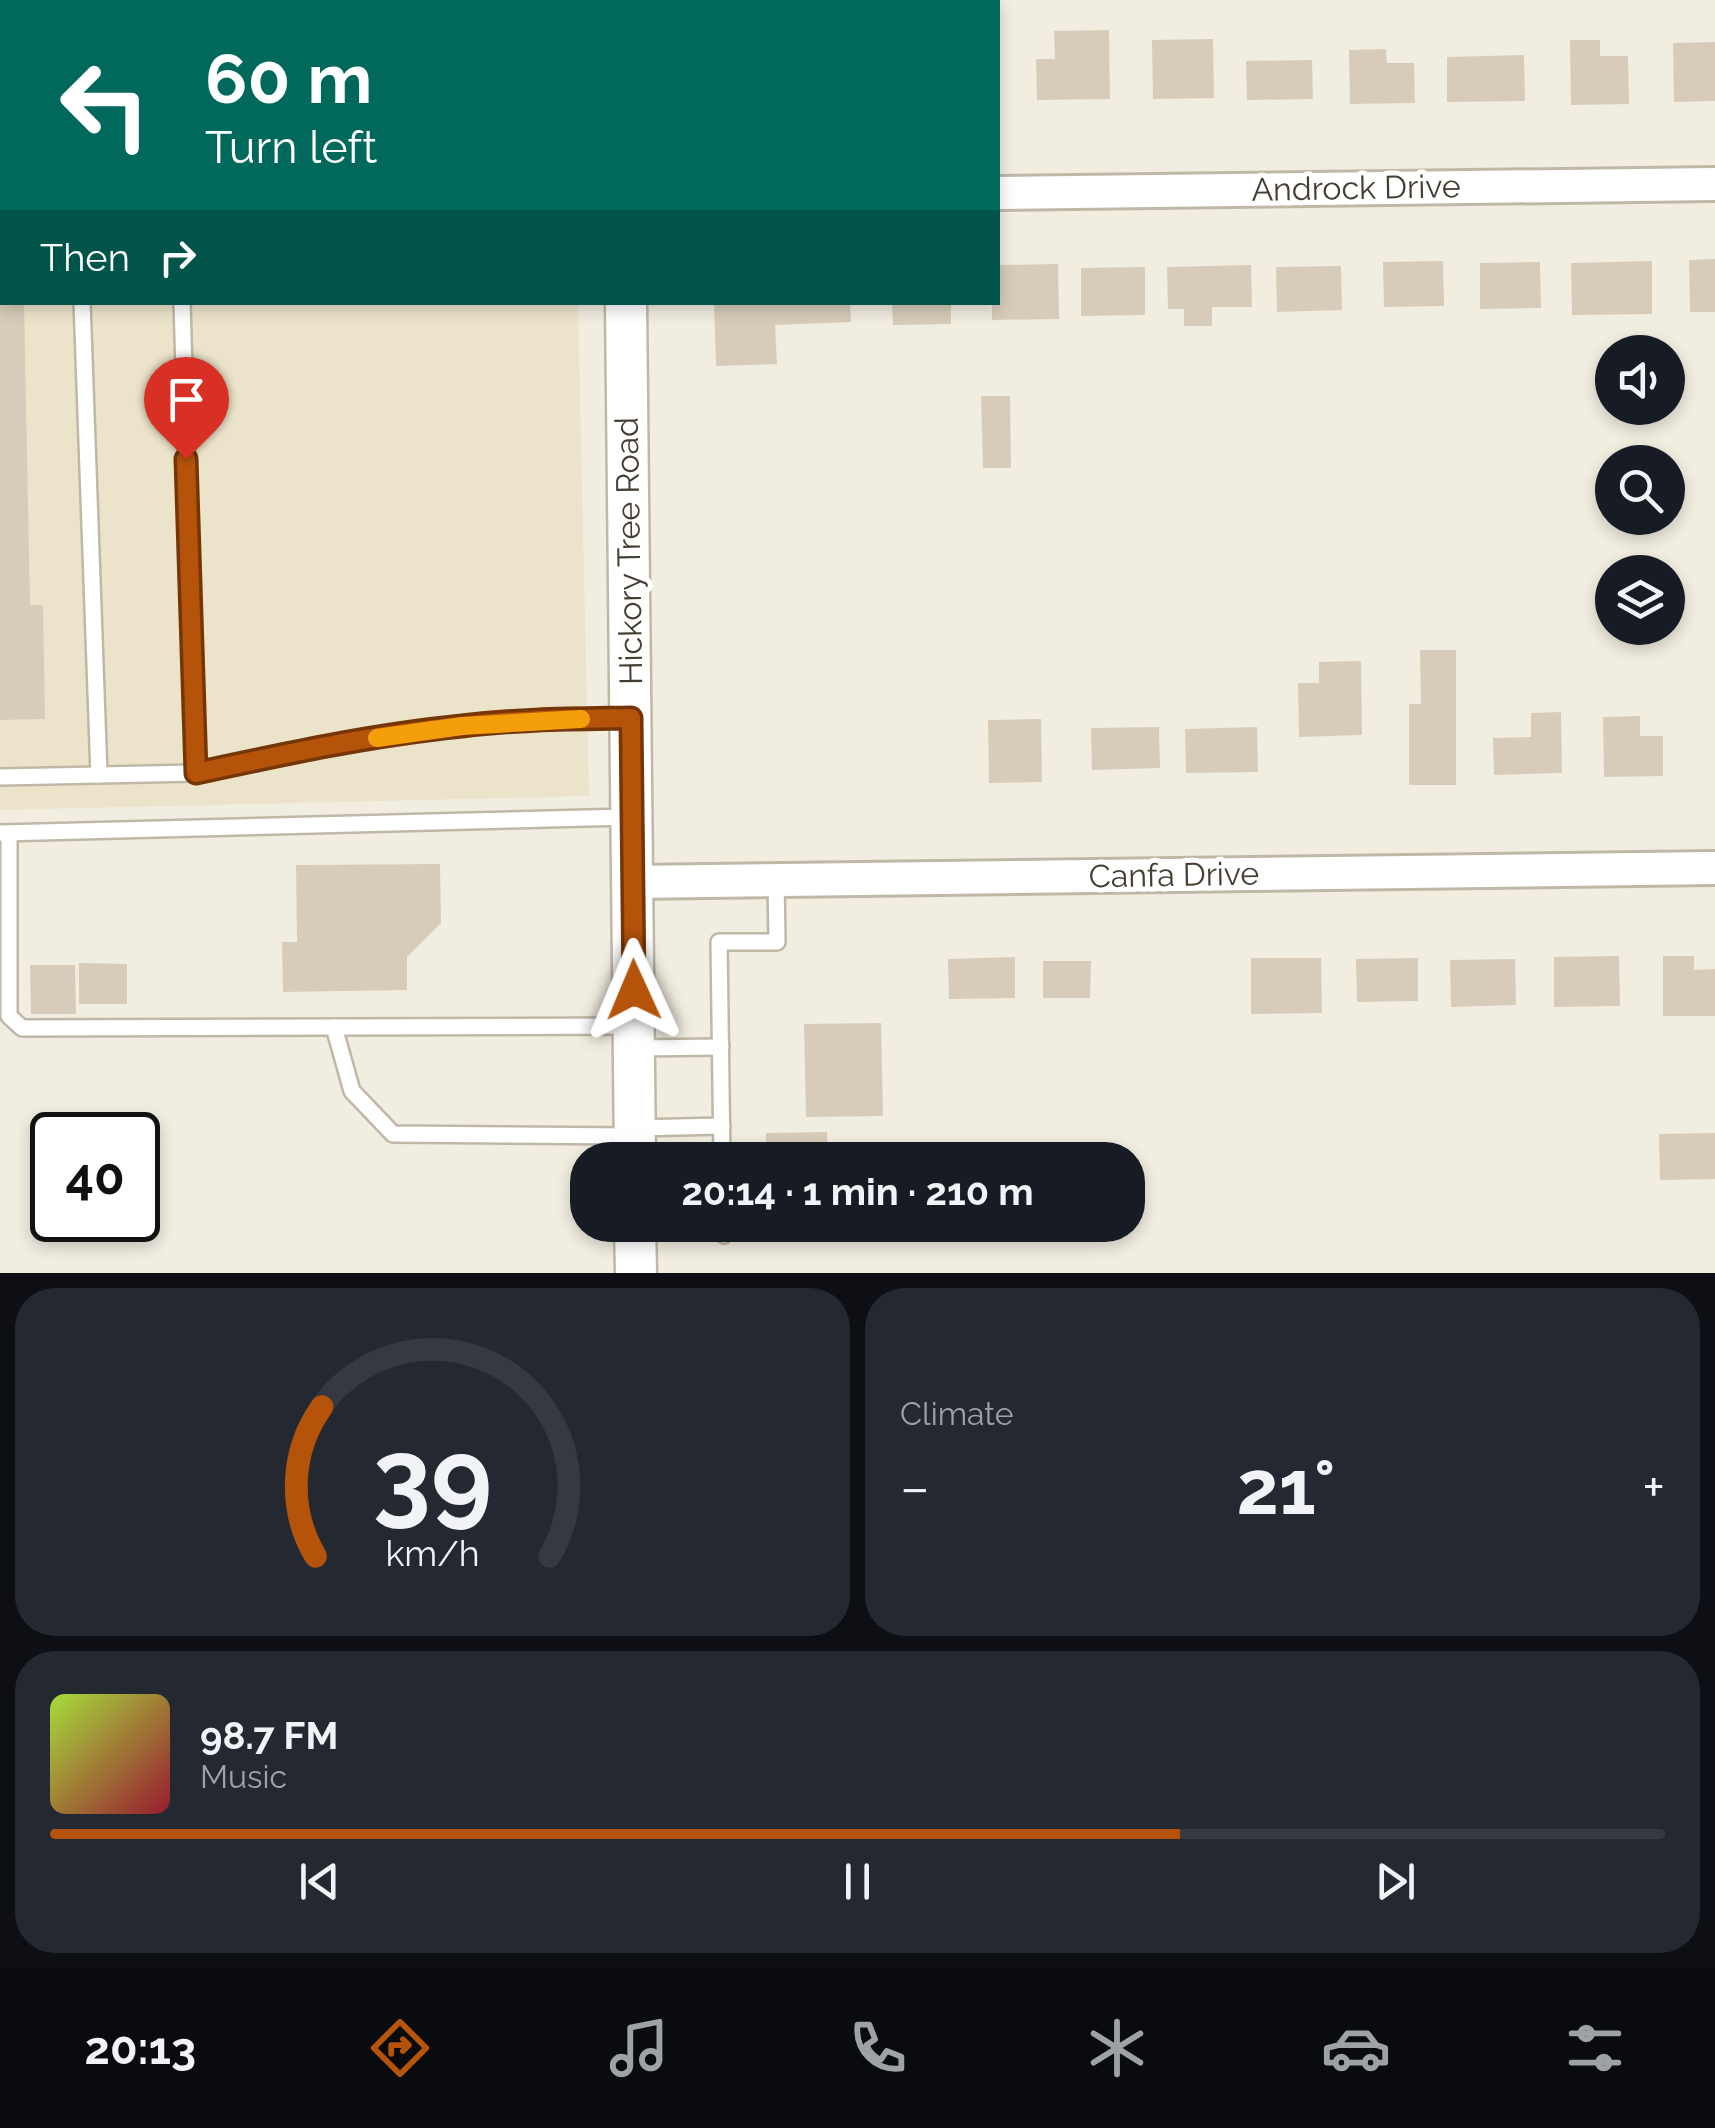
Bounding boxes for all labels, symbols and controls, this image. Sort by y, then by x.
text: 60 m [205,37,372,119]
icon: left [40,40,170,170]
text: Turn left [205,121,377,174]
street label: Androck Drive [1251,167,1461,208]
icon: right [150,230,205,285]
text: Then [40,235,130,280]
map controls [1595,335,1685,645]
button: sound [1595,335,1685,425]
pin [144,357,229,460]
icon: arrive [159,372,214,427]
street label: Hickory Tree Road [608,417,649,685]
button: search [1595,445,1685,535]
button: layers [1595,555,1685,645]
street label: Canfa Drive [1089,855,1259,894]
position arrow [582,938,686,1042]
speed limit sign: 40 [30,1112,160,1242]
text: 20:14 · 1 min · 210 m [681,1169,1034,1214]
text: Climate [900,1395,1014,1432]
text: 39 [373,1416,492,1538]
text: 21° [1236,1443,1335,1532]
text: − [900,1455,930,1520]
text: + [1642,1455,1665,1520]
text: km/h [385,1532,480,1574]
text: 98.7 FM [200,1713,338,1758]
text: Music [200,1758,287,1795]
icon: previous [292,1854,347,1909]
icon: pause [830,1854,885,1909]
icon: next [1368,1854,1423,1909]
icon: directions [365,2013,435,2083]
icon: music [604,2013,674,2083]
icon: phone [843,2013,913,2083]
icon: climate [1082,2013,1152,2083]
icon: car [1321,2013,1391,2083]
icon: filters [1560,2013,1630,2083]
text: 20:13 [85,2022,196,2075]

